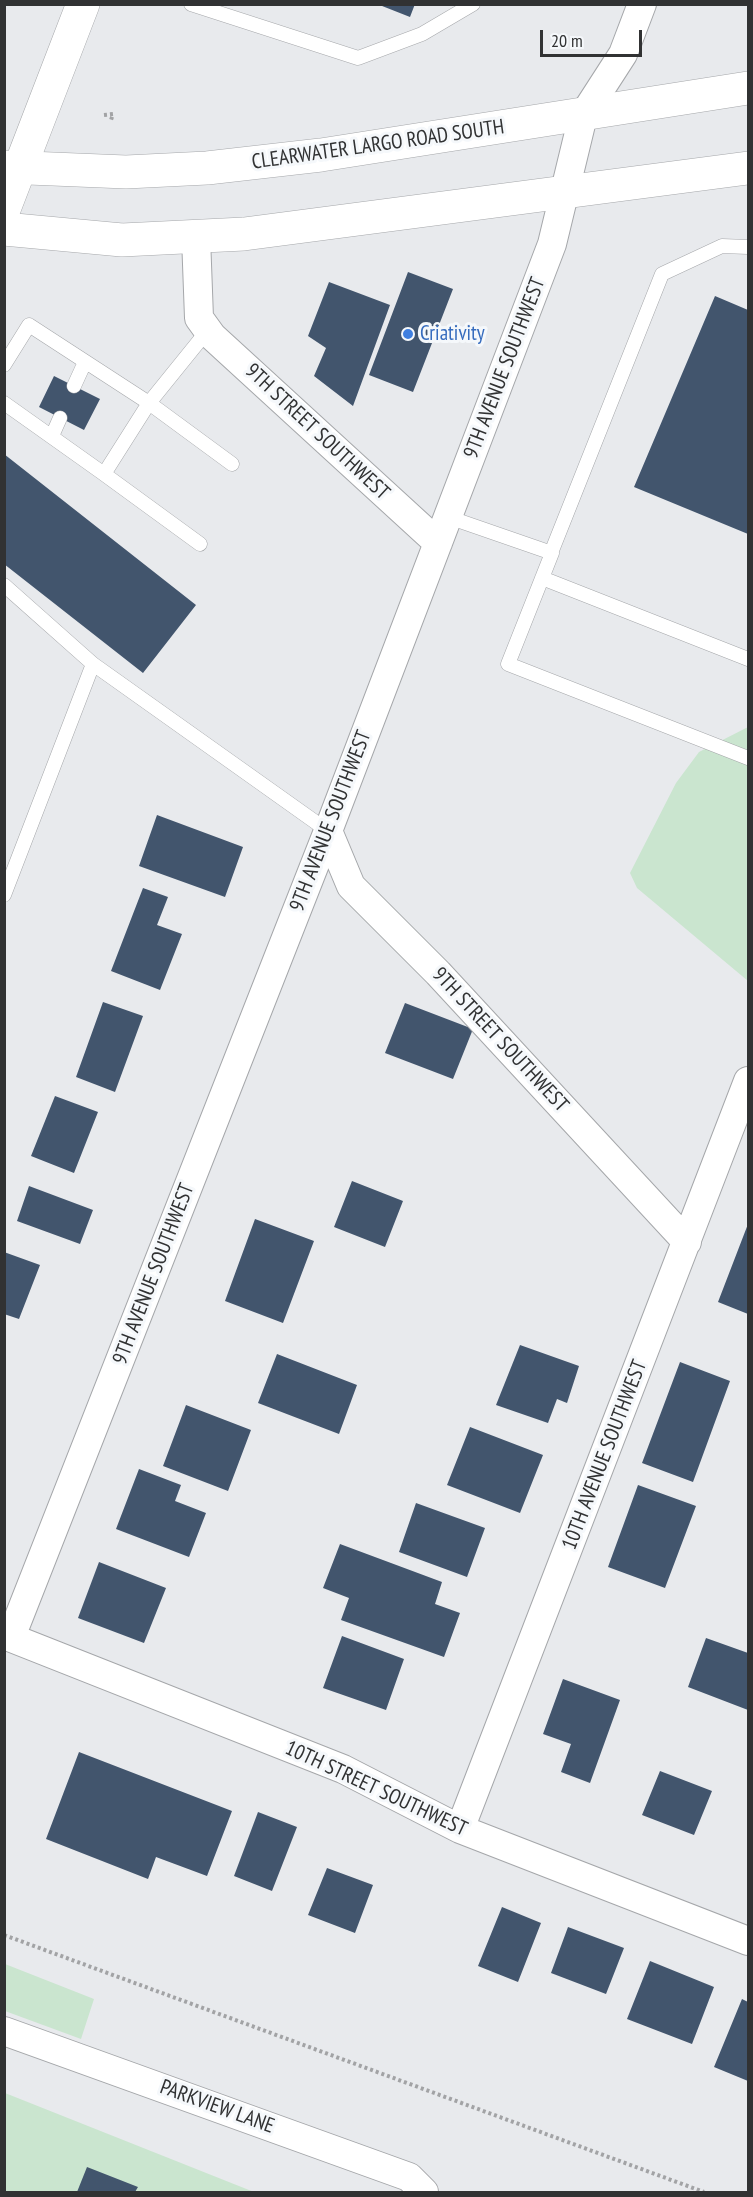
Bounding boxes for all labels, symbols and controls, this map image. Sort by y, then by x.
scale bar [543,18,645,56]
text: 20 m [551,29,583,52]
street label: CLEARWATER LARGO ROAD SOUTH [250,115,506,175]
street label: 9TH AVENUE SOUTHWEST [459,274,551,462]
place label: Criativity [420,321,485,347]
marker: Criativity [401,327,415,341]
street label: 9TH STREET SOUTHWEST [239,359,395,505]
street label: 9TH AVENUE SOUTHWEST [285,727,377,915]
street label: 9TH STREET SOUTHWEST [427,962,573,1118]
street label: 9TH AVENUE SOUTHWEST [108,1180,200,1368]
street label: 10TH AVENUE SOUTHWEST [557,1357,653,1553]
street label: 10TH STREET SOUTHWEST [281,1736,471,1842]
street label: PARKVIEW LANE [156,2075,278,2139]

